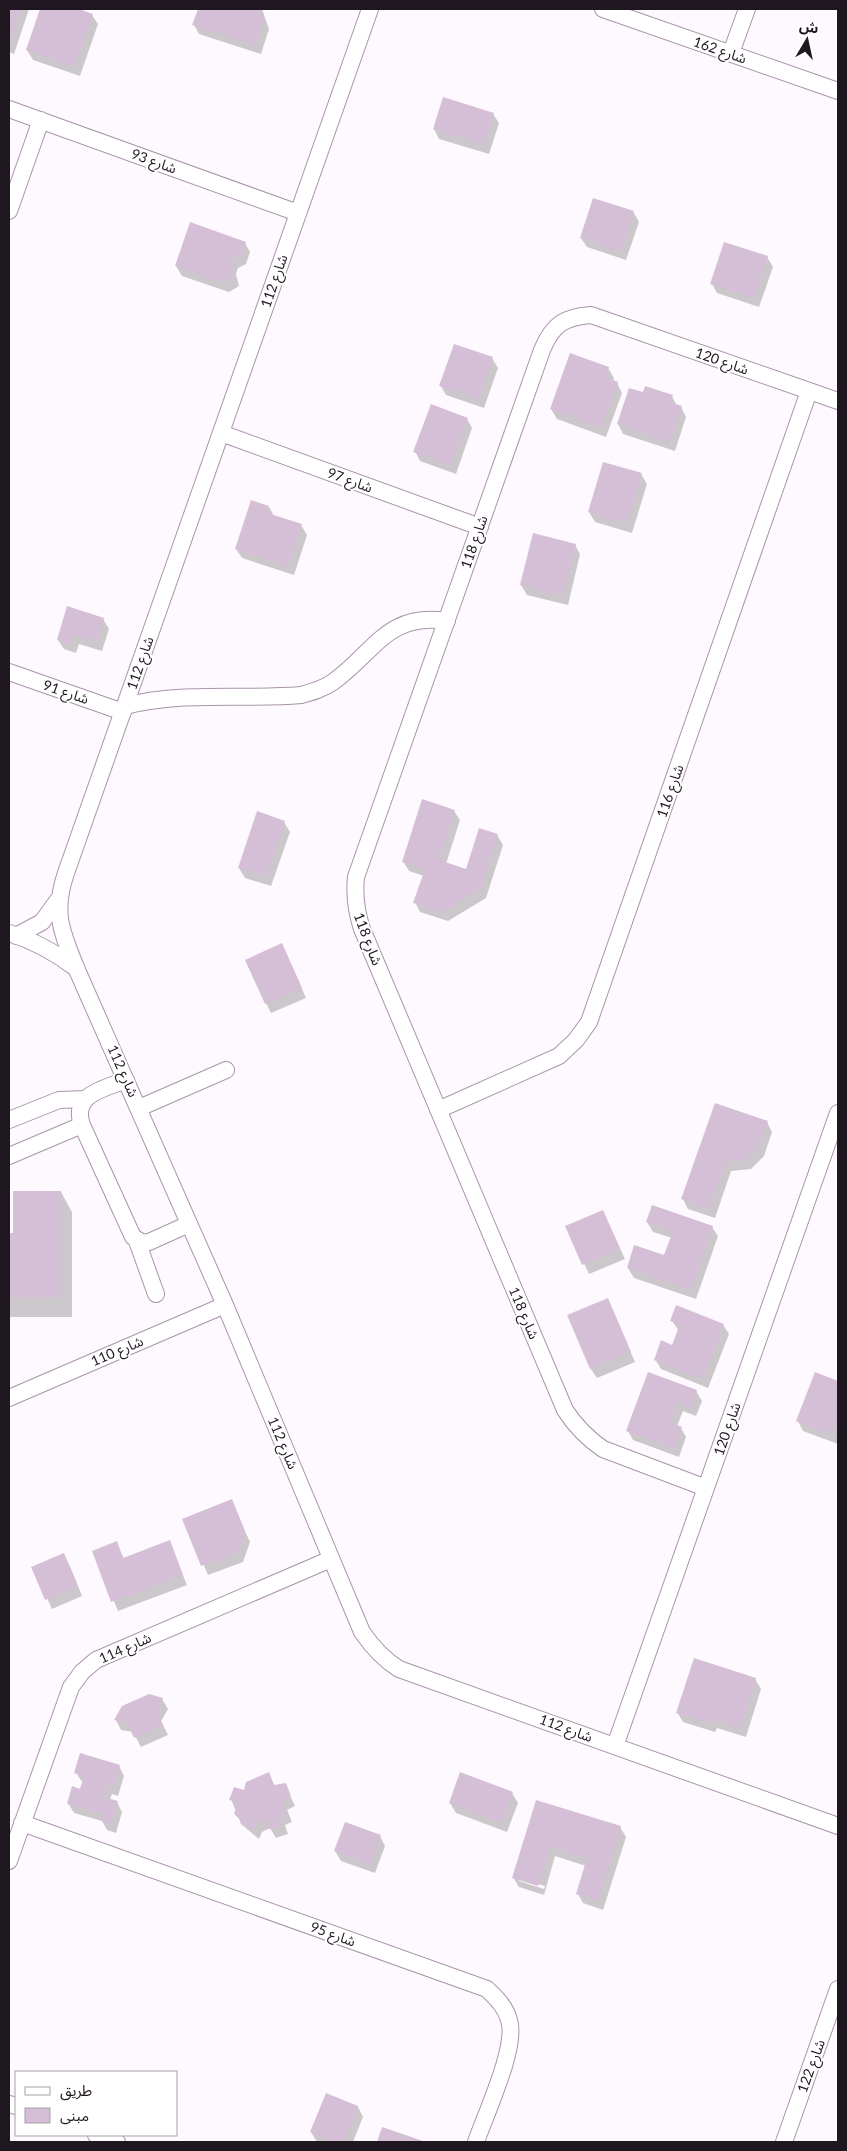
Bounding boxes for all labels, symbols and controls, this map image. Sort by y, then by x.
north arrow [782,15,832,65]
text: ش [798,17,820,37]
street label: شارع 162 [690,32,749,69]
street label: شارع 93 [128,144,179,179]
street label: شارع 112 [256,252,293,311]
street label: شارع 120 [692,343,751,380]
street label: شارع 97 [324,463,375,498]
street label: شارع 118 [456,513,493,572]
street label: شارع 112 [122,634,159,693]
street label: شارع 91 [40,676,91,710]
street label: شارع 116 [652,762,689,821]
street label: شارع 118 [348,910,386,969]
street label: شارع 112 [102,1042,142,1101]
street label: شارع 118 [503,1284,543,1343]
street label: شارع 110 [88,1332,147,1372]
street label: شارع 120 [709,1400,746,1459]
street label: شارع 112 [262,1414,302,1473]
street label: شارع 114 [96,1629,155,1669]
street label: شارع 112 [536,1710,595,1748]
street label: شارع 95 [307,1917,358,1952]
street label: شارع 122 [793,2037,831,2096]
legend [15,2071,178,2136]
text: طريق [60,2081,92,2101]
text: مبنى [60,2106,89,2125]

